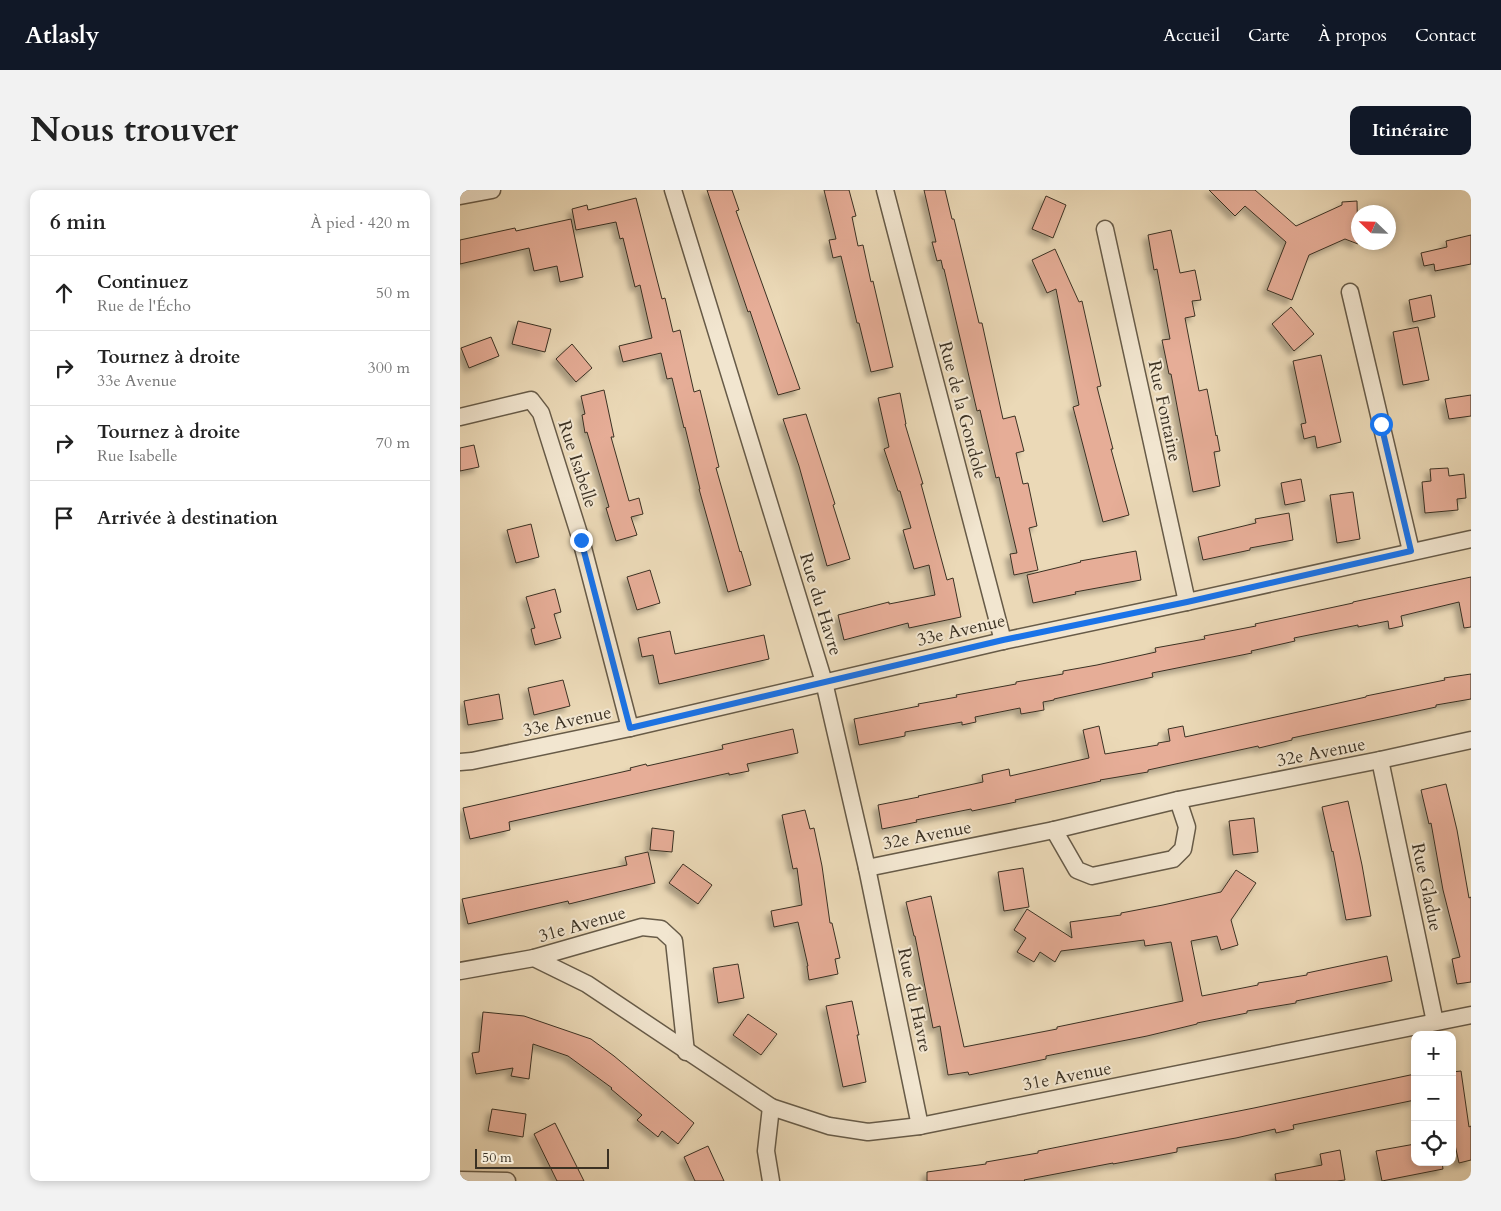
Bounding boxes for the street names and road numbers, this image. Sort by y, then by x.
street label: Rue de la Gondole [932,339,993,482]
street label: Rue Fontaine [1142,358,1187,464]
street label: Rue Isabelle [552,417,603,511]
street label: Rue du Havre [793,550,848,659]
street label: 33e Avenue [915,608,1008,653]
street label: 33e Avenue [521,700,614,743]
street label: 32e Avenue [1275,732,1368,773]
street label: 32e Avenue [881,815,974,856]
street label: Rue Gladue [1405,841,1448,934]
street label: 31e Avenue [536,900,629,949]
street label: Rue du Havre [891,946,938,1055]
street label: 31e Avenue [1021,1056,1114,1097]

